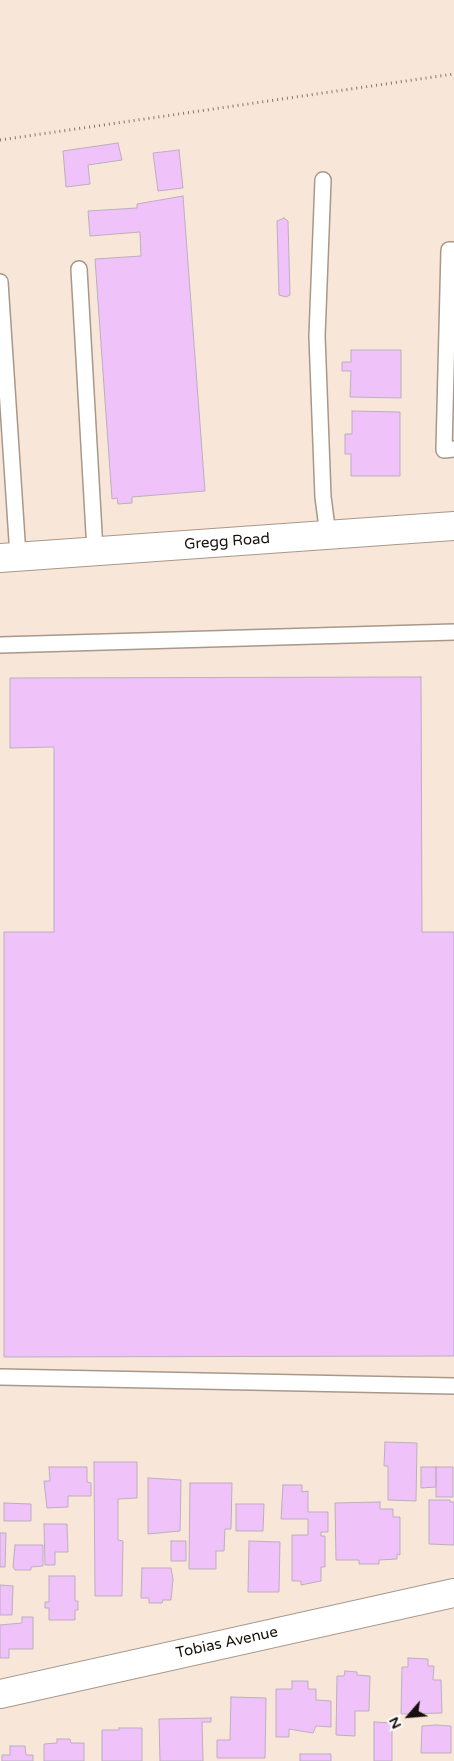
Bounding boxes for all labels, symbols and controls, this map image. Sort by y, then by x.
street label: Gregg Road [184,530,270,554]
street label: Tobias Avenue [174,1623,280,1663]
north arrow [384,1691,434,1741]
text: N [385,1714,405,1732]

